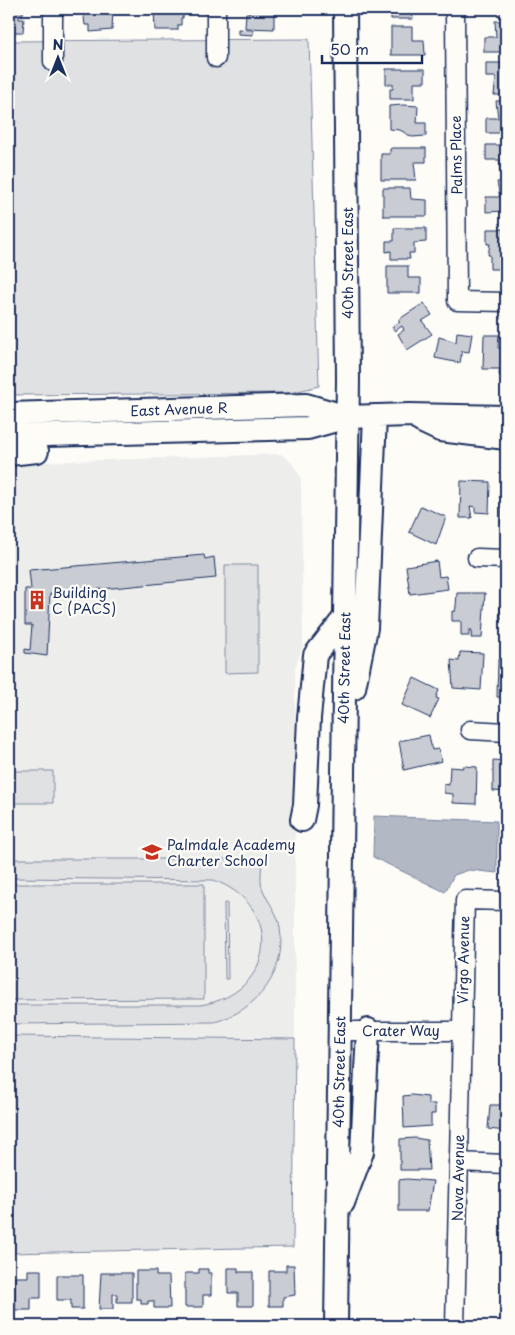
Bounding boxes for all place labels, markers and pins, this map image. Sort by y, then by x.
place label: Building C (PACS) [52,582,116,619]
building icon: Building C (PACS) [26,589,48,611]
place label: Palmdale Academy Charter School [167,834,295,871]
school or university icon: Palmdale Academy Charter School [141,841,163,863]

